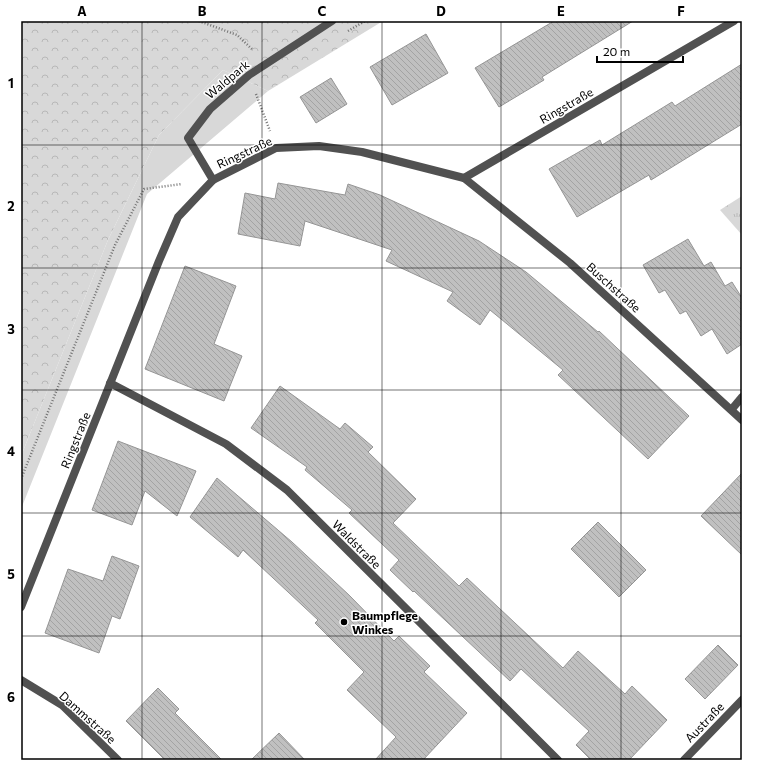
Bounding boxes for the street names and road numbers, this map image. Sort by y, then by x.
street label: Waldpark [202,56,252,101]
street label: Ringstraße [537,84,595,126]
street label: Ringstraße [214,133,274,171]
street label: Buschstraße [584,259,644,315]
street label: Ringstraße [57,410,93,470]
street label: Waldstraße [330,517,384,571]
street label: Dammstraße [57,688,119,746]
street label: Austraße [682,699,726,745]

